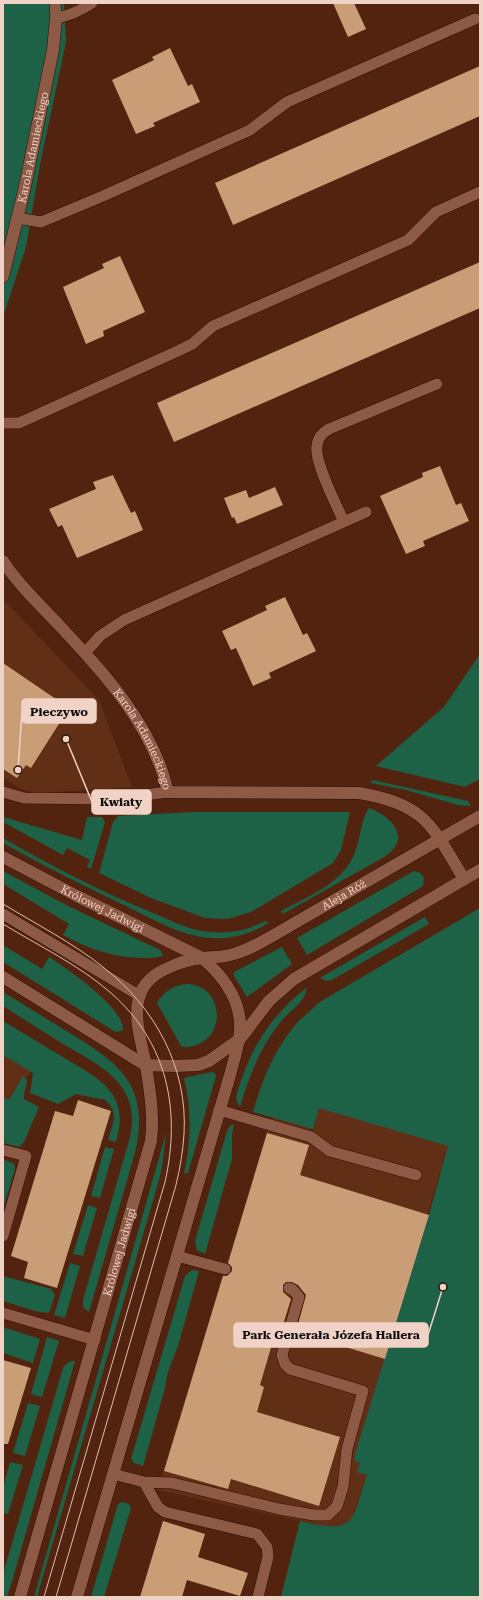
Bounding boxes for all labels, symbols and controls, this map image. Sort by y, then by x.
street label: Karola Adamieckiego [15,91,51,204]
street label: Karola Adamieckiego [111,686,174,791]
callout: Pieczywo [22,699,96,723]
text: Pieczywo [30,705,88,719]
callout: Kwiaty [92,790,151,814]
text: Kwiaty [100,795,143,809]
street label: Aleja Róż [319,877,368,913]
street label: Królowej Jadwigi [59,882,147,935]
street label: Królowej Jadwigi [100,1206,138,1298]
callout: Park Generała Józefa Hallera [234,1323,428,1347]
text: Park Generała Józefa Hallera [242,1328,420,1342]

